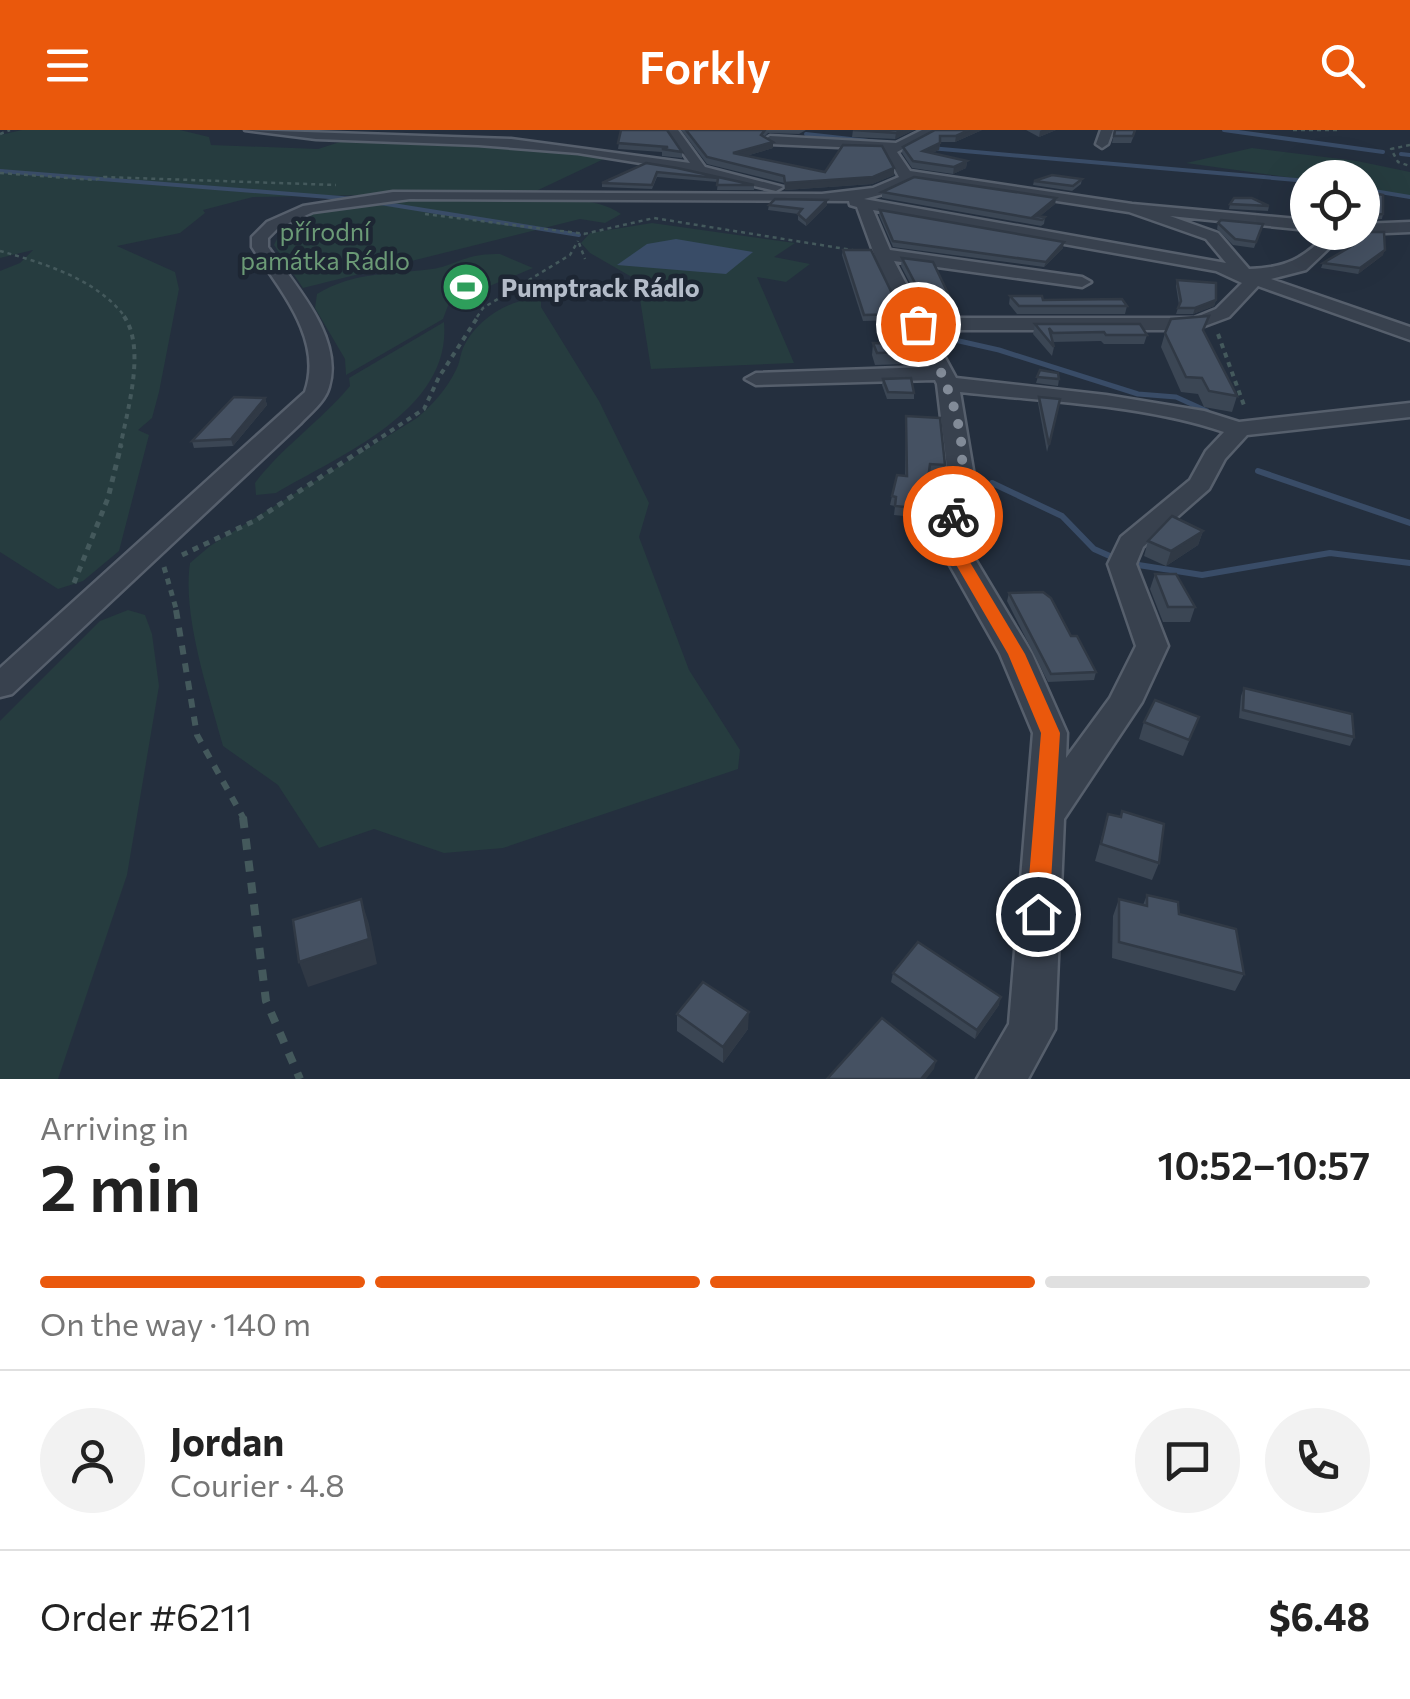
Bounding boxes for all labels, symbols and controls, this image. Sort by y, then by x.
icon: menu [40,38,95,93]
text: Forkly [639,38,771,93]
icon: search [1315,38,1370,93]
map controls [1290,160,1380,250]
button: locate [1290,160,1380,250]
park label: přírodní památka Rádlo [240,216,410,275]
sports icon: Pumptrack Rádlo [440,261,492,313]
place label: Pumptrack Rádlo [501,272,700,302]
pin [876,282,961,367]
icon: bag [891,297,946,352]
courier [903,466,1003,566]
icon: bike [926,489,981,544]
pin [996,872,1081,957]
icon: home [1011,887,1066,942]
text: Arriving in [40,1107,189,1147]
text: 10:52–10:57 [1158,1141,1370,1188]
text: 2 min [40,1145,201,1224]
text: On the way · 140 m [40,1303,311,1343]
button: person [40,1408,145,1513]
button: chat [1135,1408,1240,1513]
button: phone [1265,1408,1370,1513]
text: Jordan [170,1417,284,1464]
text: Courier · 4.8 [170,1464,345,1504]
text: Order #6211 [40,1592,253,1639]
text: $6.48 [1269,1592,1370,1639]

